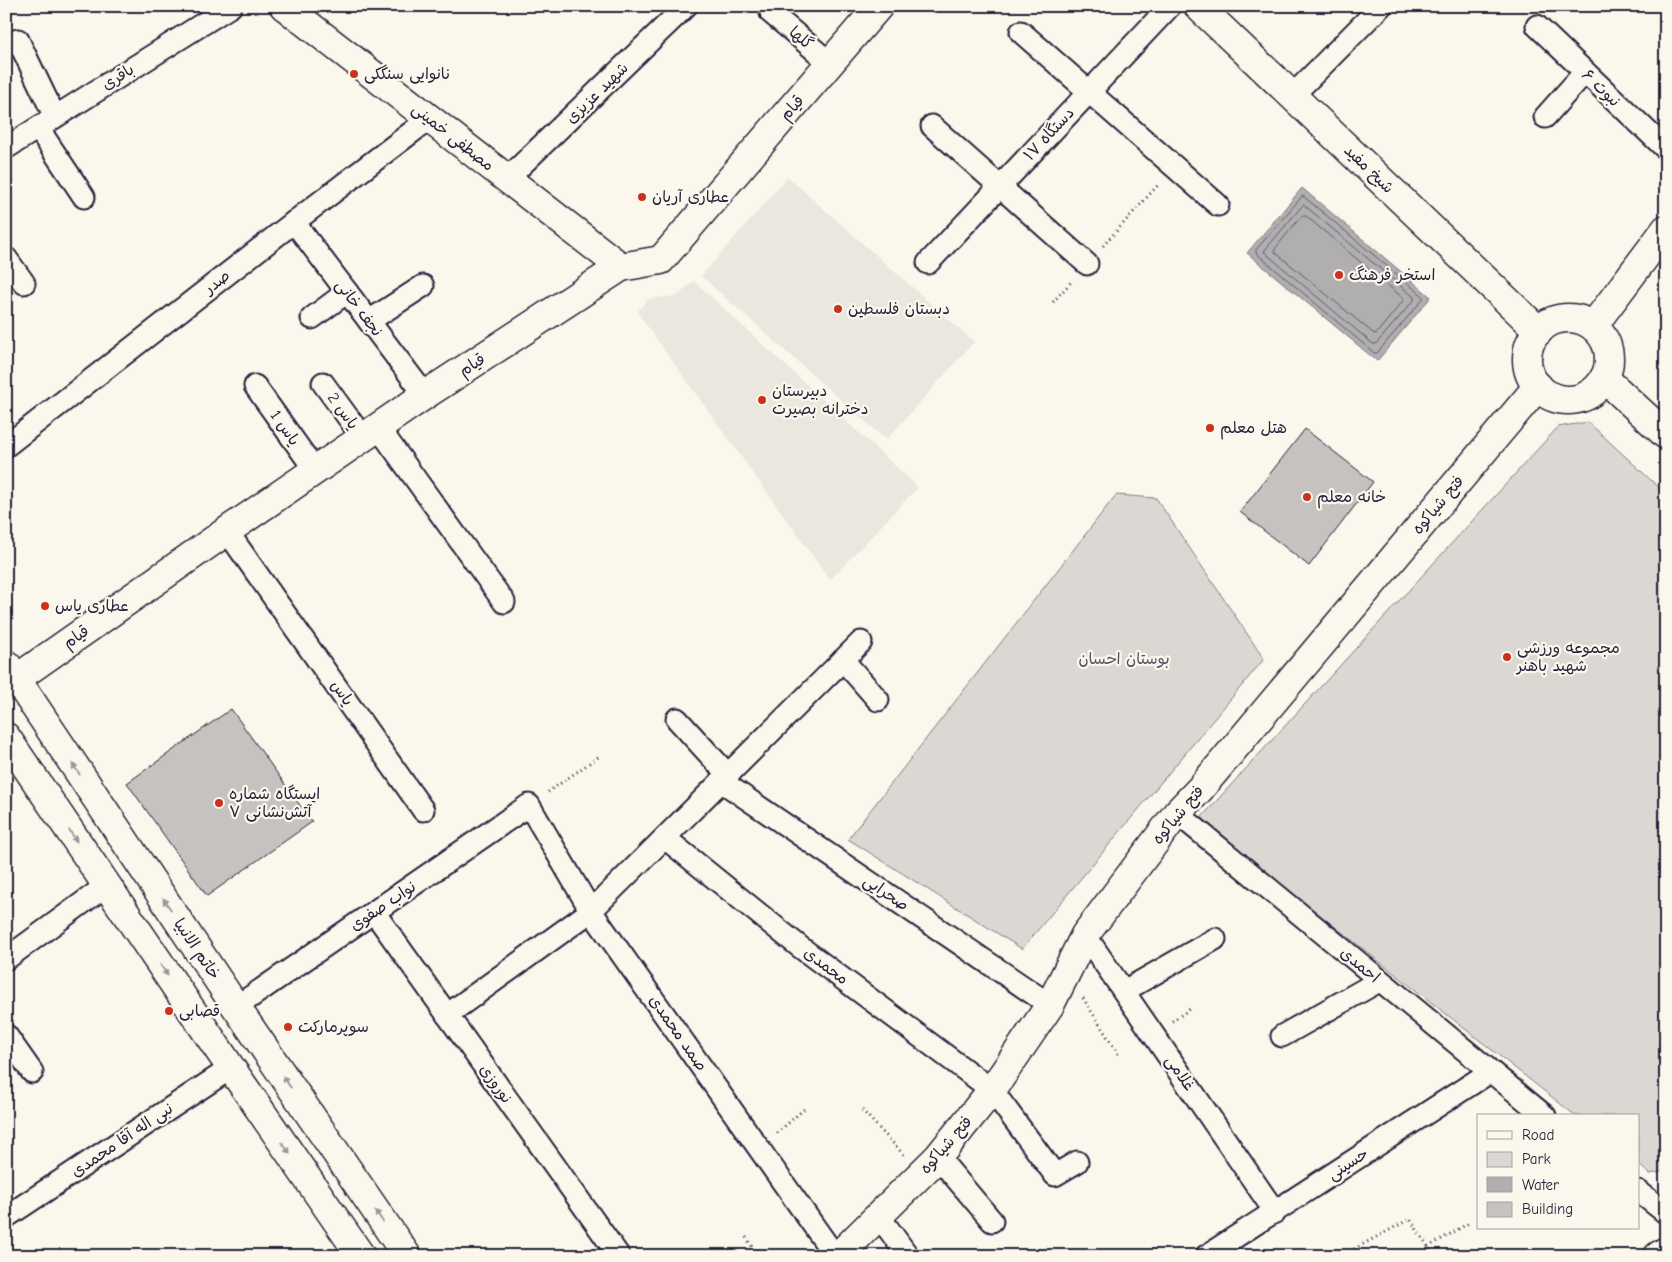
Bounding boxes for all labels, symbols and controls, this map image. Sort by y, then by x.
street label: گلها [785,22,817,53]
street label: شهید عزیزی [562,59,632,127]
street label: باقری [99,60,137,94]
place label: نانوایی سنگکی [364,64,451,84]
street label: نبوت ۶ [1578,66,1624,111]
marker: نانوایی سنگکی [348,68,360,80]
street label: قیام [776,92,810,126]
street label: مصطفی خمینی [408,99,498,175]
street label: ۱۷ دستگاه [1019,103,1078,164]
street label: شیخ مفید [1340,141,1397,198]
place label: عطاری آریان [652,188,729,206]
marker: عطاری آریان [636,191,648,203]
place label: استخر فرهنگ [1349,265,1435,284]
street label: صدر [199,266,234,299]
marker: استخر فرهنگ [1333,269,1345,281]
street label: نجف خانی [331,276,386,340]
place label: دبستان فلسطین [848,300,950,318]
marker: دبستان فلسطین [832,303,844,315]
street label: قیام [456,350,490,383]
place label: دبیرستان دخترانه بصیرت [772,382,869,418]
street label: یاس 2 [324,389,362,433]
marker: دبیرستان دخترانه بصیرت [756,394,768,406]
street label: یاس 1 [267,407,303,449]
place label: هتل معلم [1220,419,1287,440]
marker: هتل معلم [1204,422,1216,434]
street label: فتح شیاکوه [1408,472,1468,538]
place label: خانه معلم [1317,488,1386,509]
marker: خانه معلم [1301,491,1313,503]
place label: عطاری یاس [55,597,129,615]
marker: عطاری یاس [39,600,51,612]
street label: قیام [60,622,94,655]
place label: مجموعه ورزشی شهید باهنر [1515,639,1620,675]
park label: بوستان احسان [1078,650,1170,669]
marker: مجموعه ورزشی شهید باهنر [1501,651,1513,663]
street label: یاس [327,677,357,709]
one-way arrow [71,762,81,775]
street label: فتح شیاکوه [1148,782,1208,848]
place label: ایستگاه شماره ۷ آتش‌نشانی [229,784,320,822]
marker: ایستگاه شماره ۷ آتش‌نشانی [213,797,225,809]
one-way arrow [68,829,78,842]
street label: صحرایی [860,871,912,915]
street label: نواب صفوی [347,877,420,935]
one-way arrow [162,897,171,910]
street label: خاتم الانبیا [168,915,224,985]
street label: احمدی [1337,943,1383,987]
street label: محمدی [800,944,852,988]
one-way arrow [159,963,169,977]
street label: صمد محمدی [645,992,711,1074]
place label: قصابی [179,1002,220,1021]
marker: قصابی [163,1005,175,1017]
place label: سوپرمارکت [298,1018,369,1037]
marker: سوپرمارکت [282,1021,294,1033]
street label: غلامی [1161,1052,1198,1095]
street label: نوروزی [475,1061,516,1108]
one-way arrow [282,1075,292,1088]
street label: نبی اله آقا محمدی [68,1099,177,1182]
street label: فتح شیاکوه [916,1113,977,1178]
legend [1477,1114,1640,1230]
text: Road [1522,1126,1554,1144]
one-way arrow [281,1141,291,1154]
street label: حسینی [1324,1144,1372,1185]
text: Park [1522,1150,1551,1168]
text: Water [1522,1176,1559,1194]
text: Building [1522,1200,1573,1218]
one-way arrow [374,1209,384,1222]

